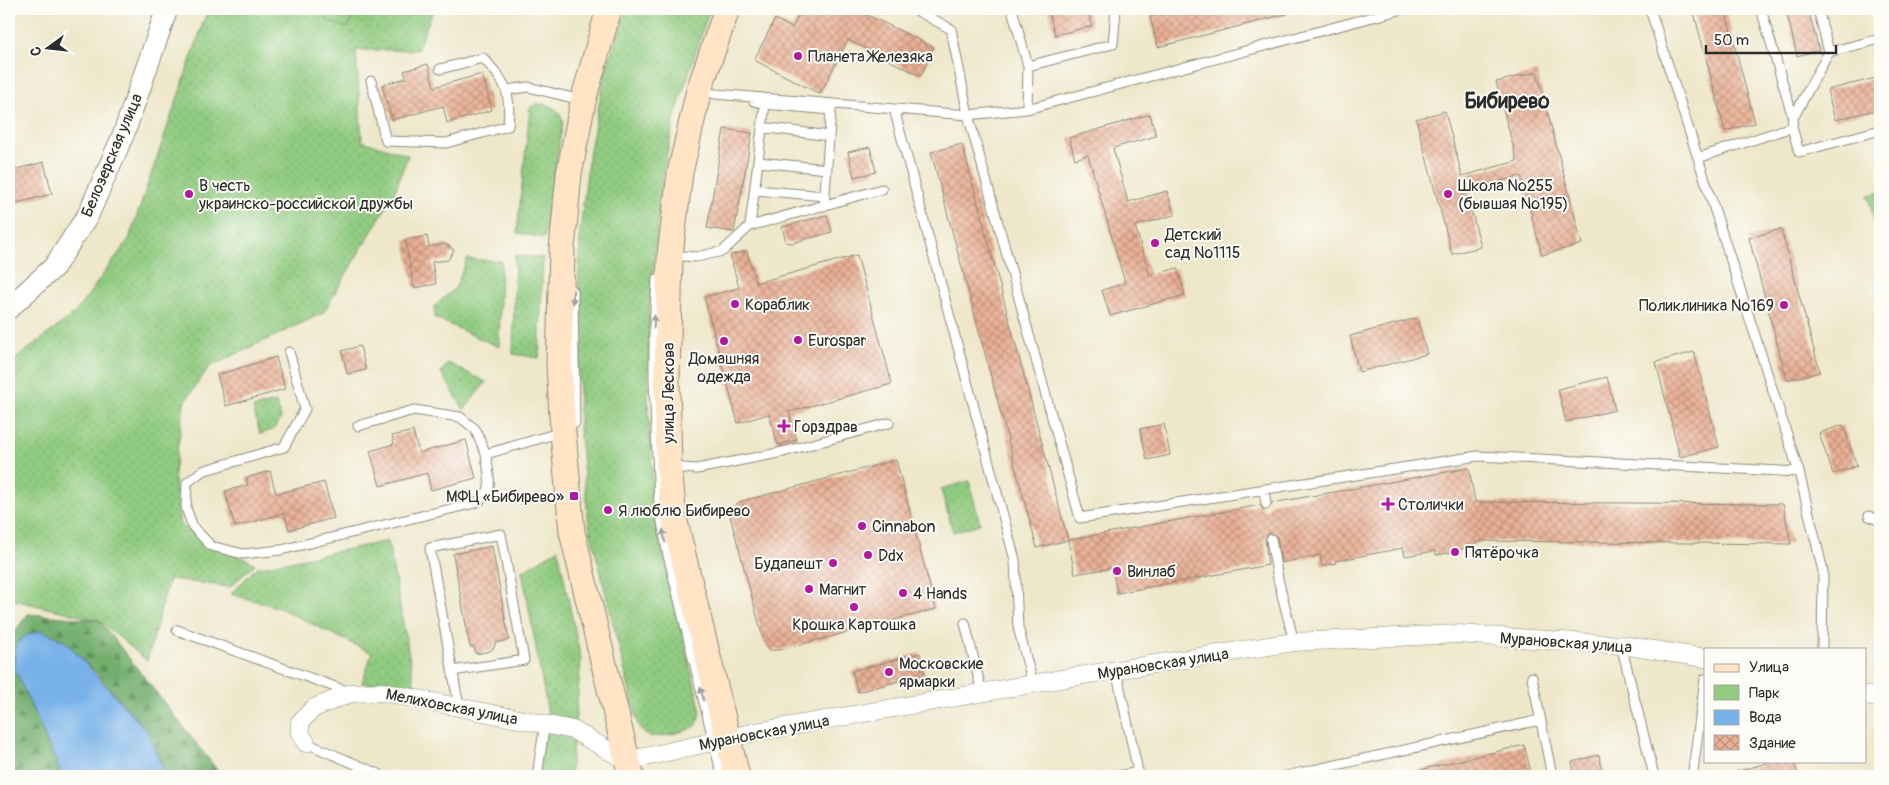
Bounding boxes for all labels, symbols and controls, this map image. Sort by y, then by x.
north arrow [22,22,72,72]
scale bar [1706,22,1836,54]
text: 50 m [1714,31,1749,50]
text: С [27,45,45,58]
place label: Планета Железяка [808,47,933,67]
marker: Планета Железяка [792,50,804,62]
district label: Бибирево [1464,88,1550,115]
street label: Белозерская улица [77,91,147,220]
place label: В честь украинско-российской дружбы [198,176,413,214]
place label: Школа №255 (бывшая №195) [1458,176,1568,214]
marker: В честь украинско-российской дружбы [183,188,195,200]
marker: Школа №255 (бывшая №195) [1442,188,1454,200]
place label: Детский сад №1115 [1164,225,1241,263]
marker: Детский сад №1115 [1149,237,1161,249]
one-way arrow [569,289,577,305]
place label: Кораблик [745,295,810,315]
place label: Поликлиника №169 [1639,296,1774,316]
marker: Кораблик [729,298,741,310]
marker: Поликлиника №169 [1778,299,1790,311]
one-way arrow [651,314,659,330]
place label: Eurospar [808,331,866,351]
marker: Eurospar [792,334,804,346]
marker: Домашняя одежда [718,335,730,347]
street label: улица Лескова [659,342,679,445]
place label: Домашняя одежда [688,349,759,387]
place label: Горздрав [794,417,858,437]
marker: Горздрав [778,420,790,432]
place label: МФЦ «Бибирево» [446,487,564,507]
marker: МФЦ «Бибирево» [568,490,580,502]
place label: Столички [1398,495,1463,515]
marker: Столички [1382,498,1394,510]
place label: Я люблю Бибирево [618,501,750,521]
marker: Я люблю Бибирево [602,504,614,516]
place label: Cinnabon [872,517,935,537]
marker: Cinnabon [856,520,868,532]
one-way arrow [660,528,668,544]
place label: Пятёрочка [1465,543,1539,563]
place label: Ddx [878,546,904,566]
marker: Пятёрочка [1449,546,1461,558]
marker: Ddx [862,549,874,561]
place label: Будапешт [754,554,823,574]
marker: Будапешт [827,557,839,569]
place label: Винлаб [1127,562,1176,582]
marker: Винлаб [1111,565,1123,577]
place label: Магнит [819,580,867,600]
marker: Магнит [803,583,815,595]
place label: 4 Hands [913,584,967,604]
marker: 4 Hands [897,587,909,599]
marker: Крошка Картошка [848,601,860,613]
place label: Крошка Картошка [792,615,916,635]
street label: Мурановская улица [1499,628,1633,658]
street label: Мурановская улица [1096,644,1230,684]
legend [1704,648,1866,762]
place label: Московские ярмарки [899,654,983,692]
text: Улица [1749,658,1789,677]
marker: Московские ярмарки [883,666,895,678]
street label: Мелиховская улица [384,684,520,730]
text: Парк [1749,684,1780,703]
one-way arrow [698,687,706,702]
text: Вода [1749,708,1782,727]
street label: Мурановская улица [697,711,831,755]
text: Здание [1749,734,1796,753]

